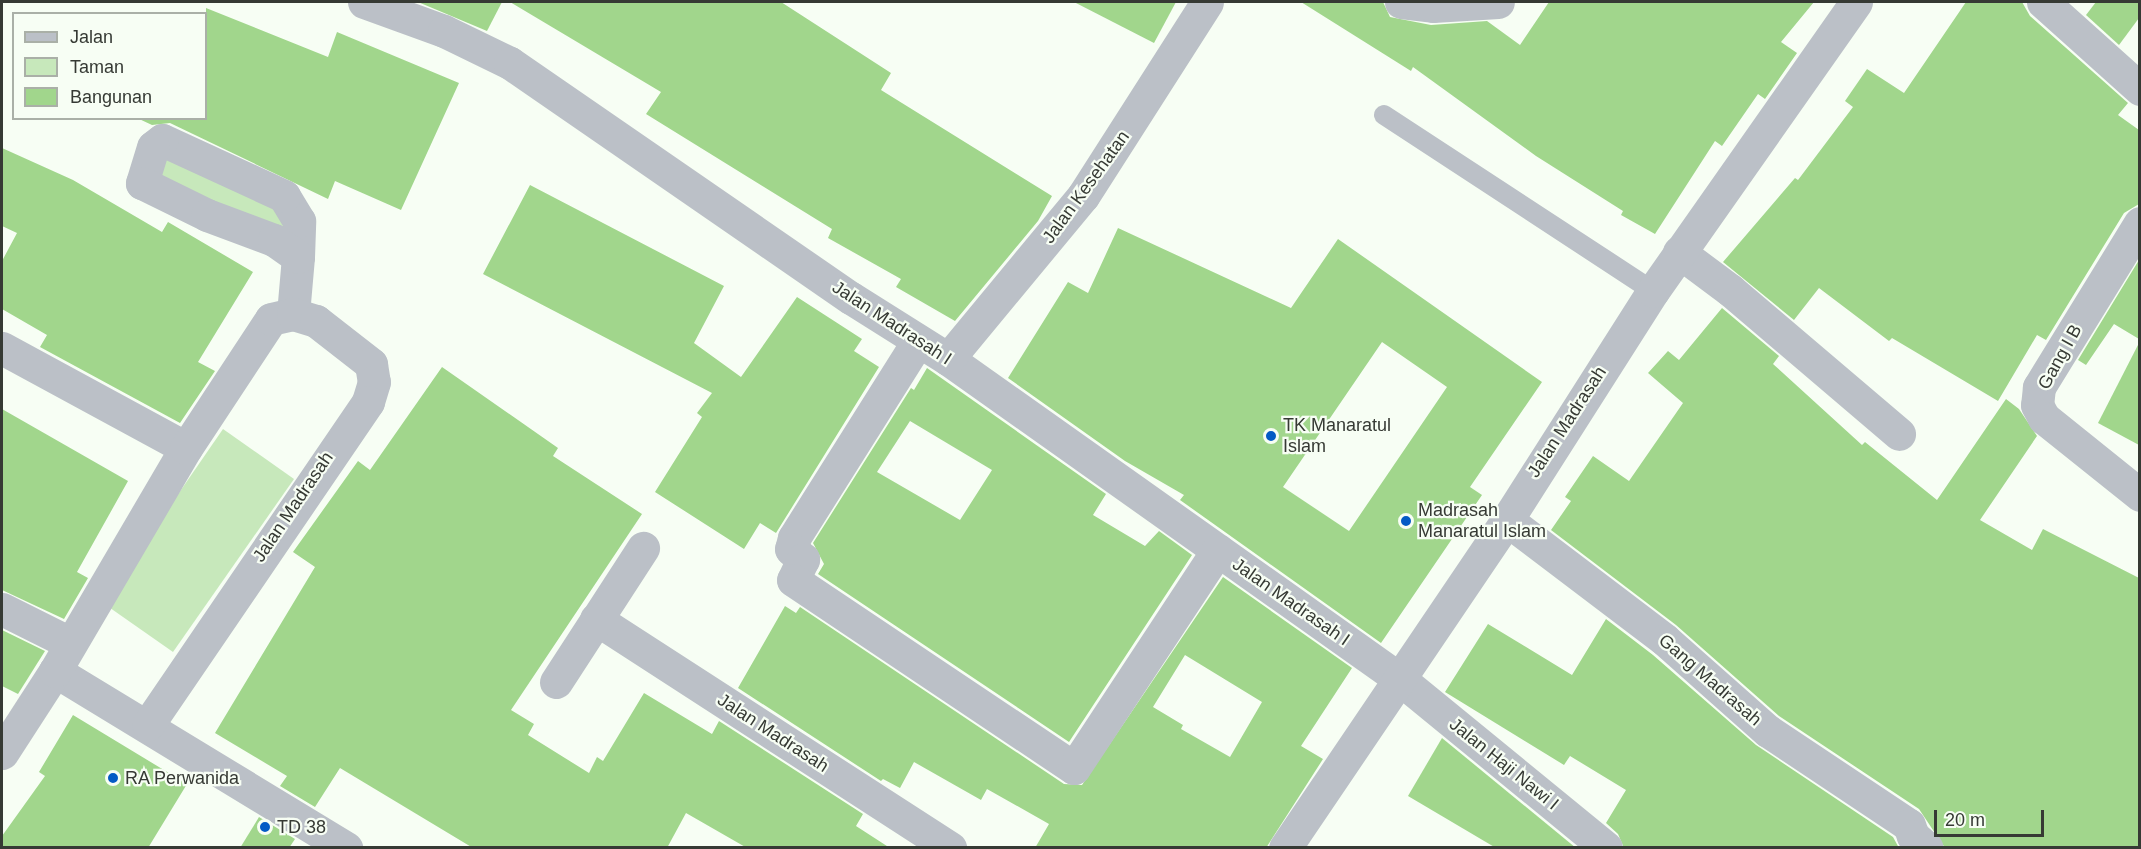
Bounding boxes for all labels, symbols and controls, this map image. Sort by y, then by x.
legend [12,12,207,120]
text: Jalan [70,27,113,47]
text: Taman [70,57,124,77]
text: Bangunan [70,87,152,107]
street label: Jalan Kesehatan [1038,126,1134,248]
street label: Jalan Madrasah I [828,276,956,370]
street label: Gang I B [2033,321,2087,393]
street label: Jalan Madrasah [1523,362,1611,482]
place label: TK Manaratul Islam [1283,415,1391,458]
marker: TK Manaratul Islam [1264,429,1278,443]
street label: Jalan Madrasah [248,448,338,566]
place label: Madrasah Manaratul Islam [1418,500,1546,542]
marker: Madrasah Manaratul Islam [1399,514,1413,528]
street label: Jalan Madrasah I [1228,554,1354,650]
street label: Gang Madrasah [1654,630,1766,730]
street label: Jalan Madrasah [713,689,833,777]
street label: Jalan Haji Nawi I [1445,713,1563,815]
place label: RA Perwanida [125,767,240,789]
marker: RA Perwanida [106,771,120,785]
scale bar [1937,798,2046,836]
text: 20 m [1945,810,1985,830]
place label: TD 38 [277,816,326,838]
marker: TD 38 [258,820,272,834]

